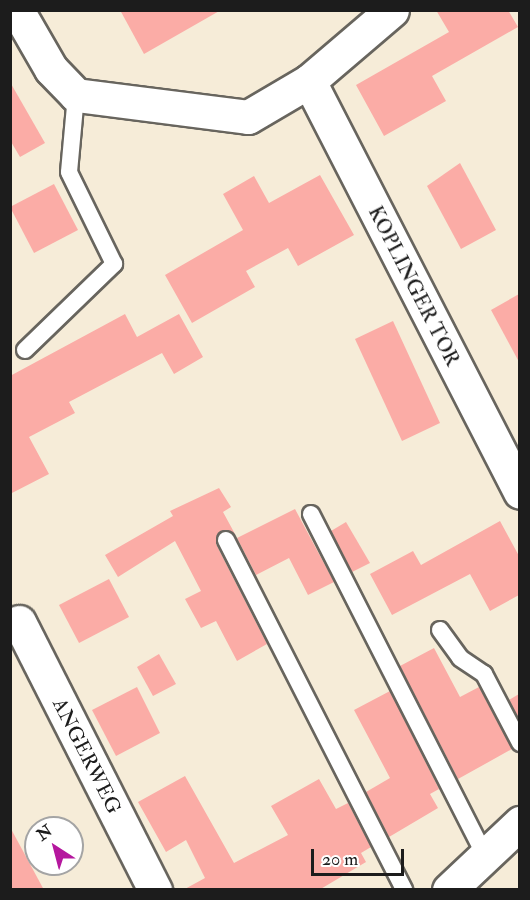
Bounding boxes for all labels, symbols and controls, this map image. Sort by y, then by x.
street label: KOPLINGER TOR [363,202,465,370]
street label: ANGERWEG [48,694,126,818]
north arrow [24,816,84,876]
text: N [33,821,56,845]
scale bar [314,837,407,875]
text: 20 m [322,848,358,871]

